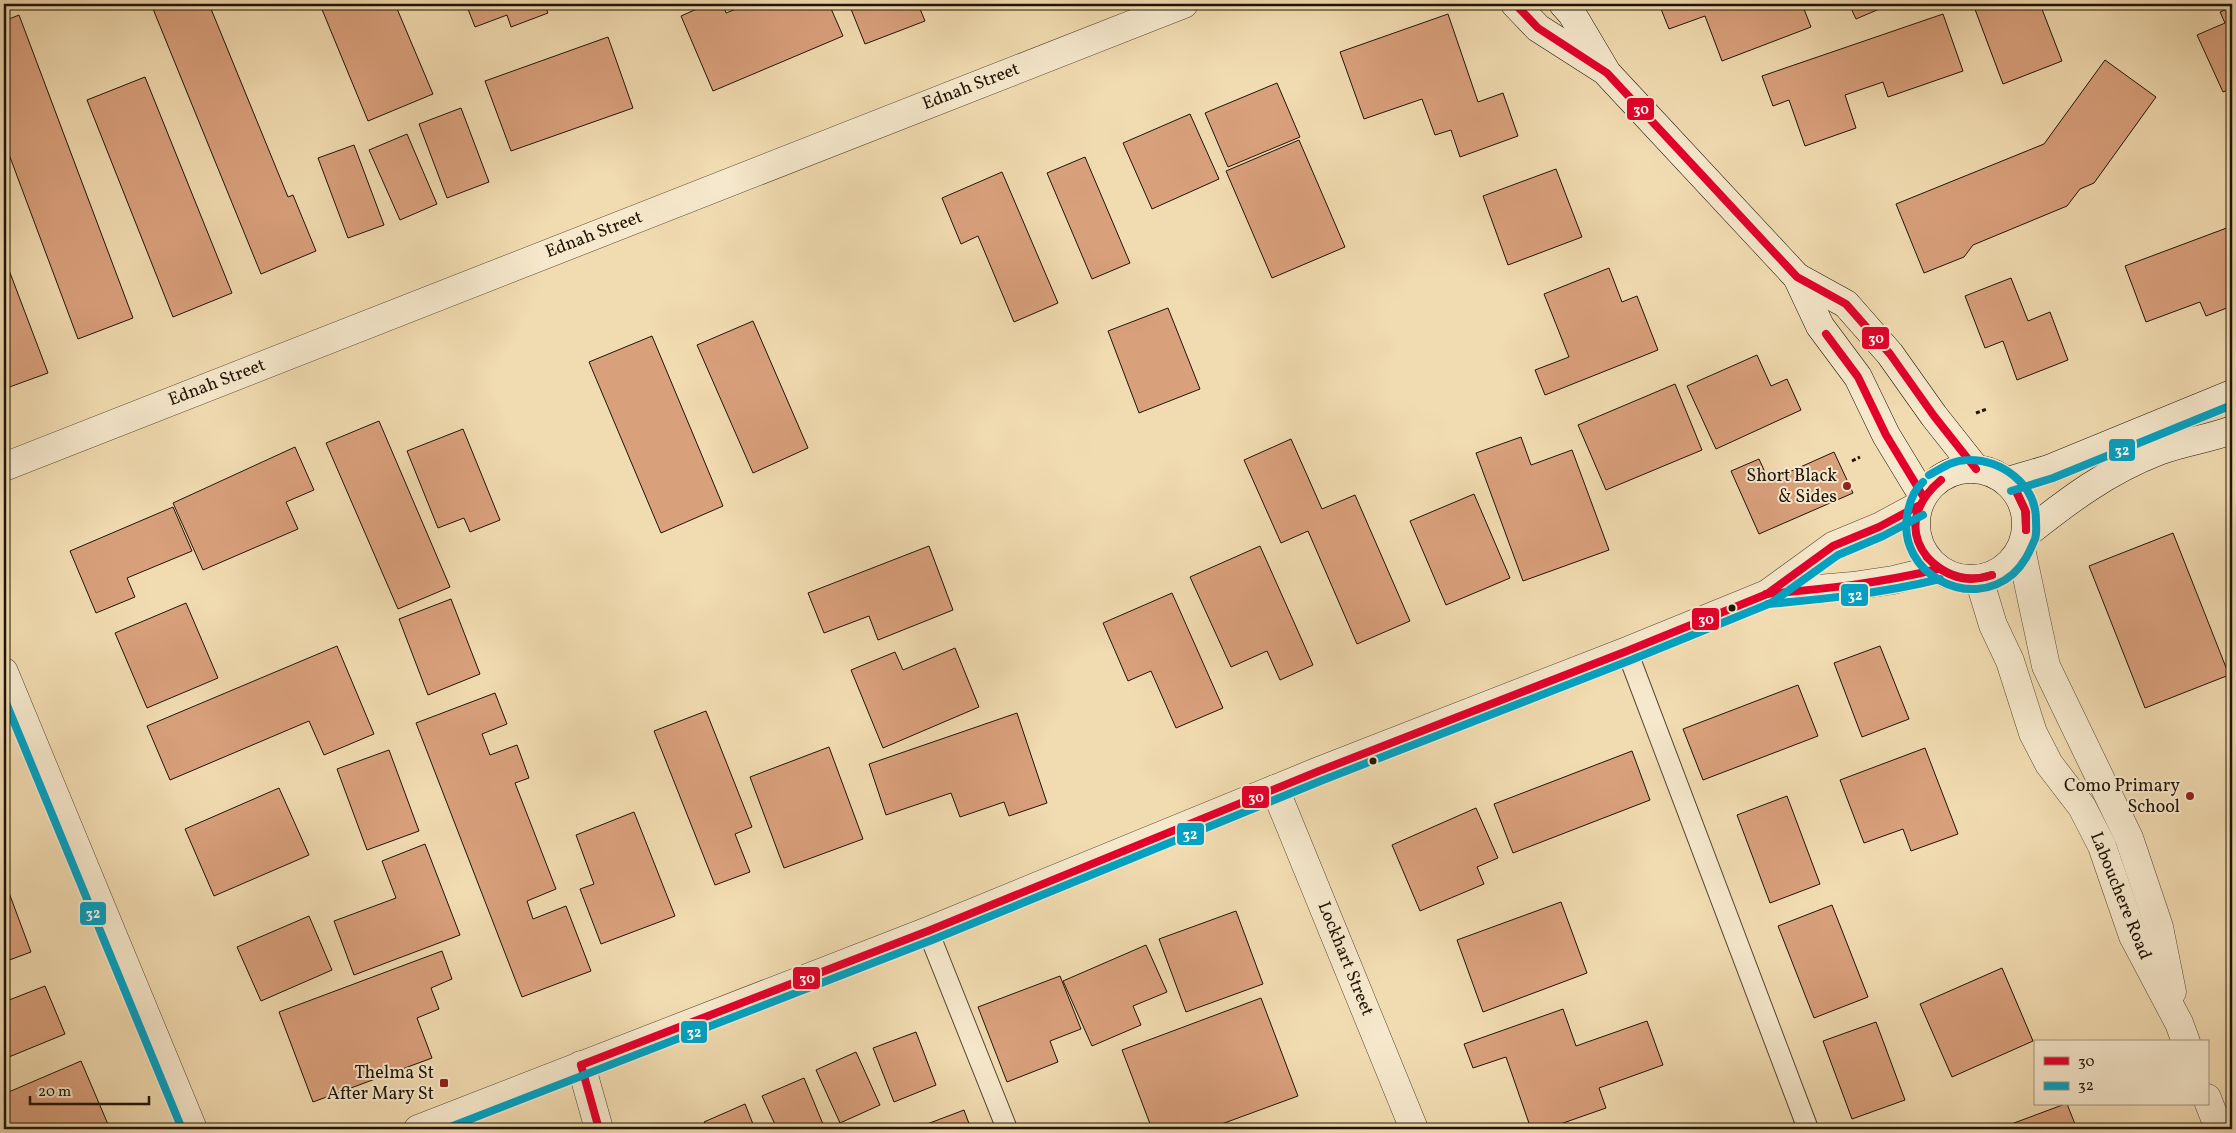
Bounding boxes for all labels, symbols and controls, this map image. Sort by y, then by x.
street label: Ednah Street [919,57,1023,117]
line badge: 30 [1626,97,1655,121]
text: 30 [1633,101,1649,120]
street label: Ednah Street [542,205,646,265]
line badge: 30 [1861,326,1890,350]
text: 30 [1868,330,1884,349]
street label: Ednah Street [165,353,269,413]
line badge: 32 [2108,438,2136,462]
text: 32 [2115,442,2129,461]
place label: Short Black & Sides [1746,464,1837,510]
marker: Short Black & Sides [1841,480,1853,492]
line badge: 32 [1840,583,1869,607]
text: 32 [1848,587,1862,606]
unlabelled marker [1727,603,1737,613]
line badge: 30 [1691,607,1720,631]
text: 30 [1698,611,1714,630]
unlabelled marker [1368,756,1378,766]
place label: Como Primary School [2064,774,2180,820]
line badge: 30 [1241,785,1270,809]
text: 30 [1248,789,1264,808]
marker: Como Primary School [2184,790,2196,802]
line badge: 32 [1176,822,1205,846]
text: 32 [1183,826,1197,845]
street label: Labouchere Road [2083,828,2157,964]
street label: Lockhart Street [1311,898,1379,1020]
line badge: 32 [79,901,107,926]
text: 32 [86,905,100,924]
line badge: 30 [792,966,821,990]
text: 30 [799,970,815,989]
line badge: 32 [680,1020,708,1044]
text: 32 [687,1024,701,1043]
legend [2034,1040,2208,1106]
text: 30 [2078,1052,2094,1073]
place label: Thelma St After Mary St [327,1061,434,1107]
scale bar [30,1073,149,1105]
text: 32 [2078,1076,2094,1097]
marker: Thelma St After Mary St [438,1077,450,1089]
text: 20 m [38,1082,71,1103]

